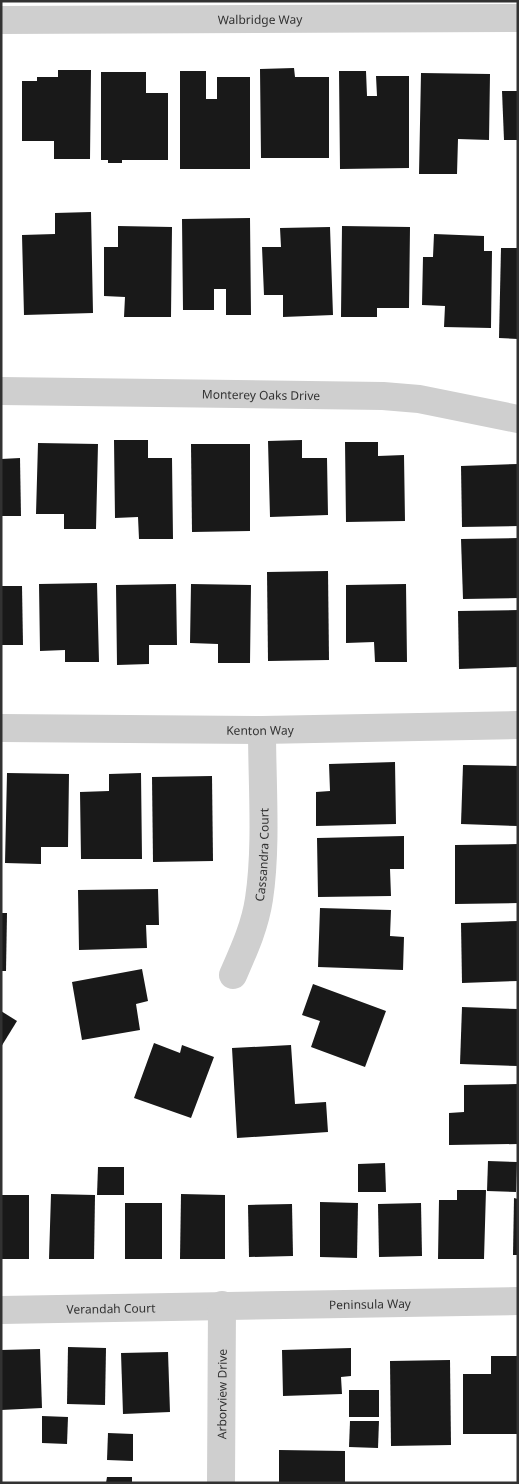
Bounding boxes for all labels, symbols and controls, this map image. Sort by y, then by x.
street label: Walbridge Way [218,10,303,28]
street label: Monterey Oaks Drive [202,385,320,404]
street label: Kenton Way [226,721,295,739]
street label: Cassandra Court [250,807,272,903]
street label: Peninsula Way [329,1294,412,1313]
street label: Verandah Court [66,1299,156,1317]
street label: Arborview Drive [213,1349,230,1439]

